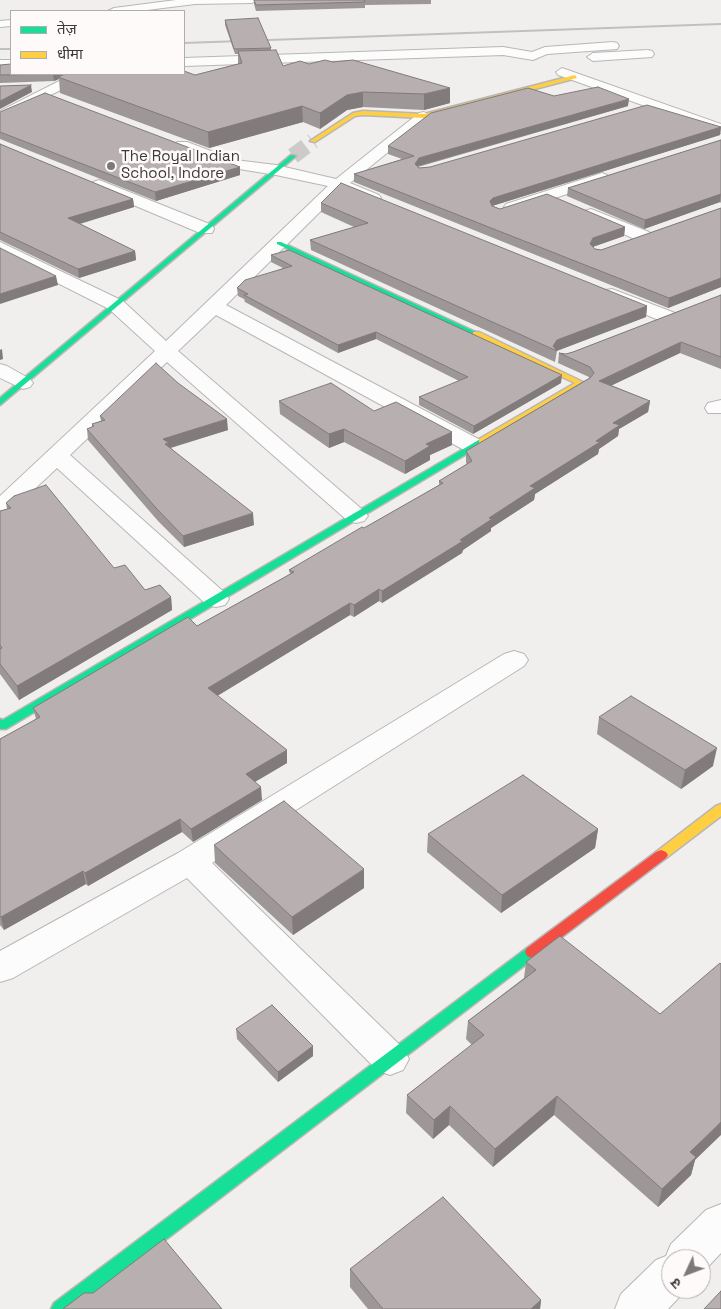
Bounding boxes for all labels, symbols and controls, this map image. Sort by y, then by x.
legend [10,10,185,75]
text: तेज़ [57,19,77,38]
text: धीमा [57,44,83,63]
place label: The Royal Indian School, Indore [121,148,240,183]
marker: The Royal Indian School, Indore [105,160,117,172]
north arrow [661,1249,711,1299]
text: उ [666,1274,685,1293]

